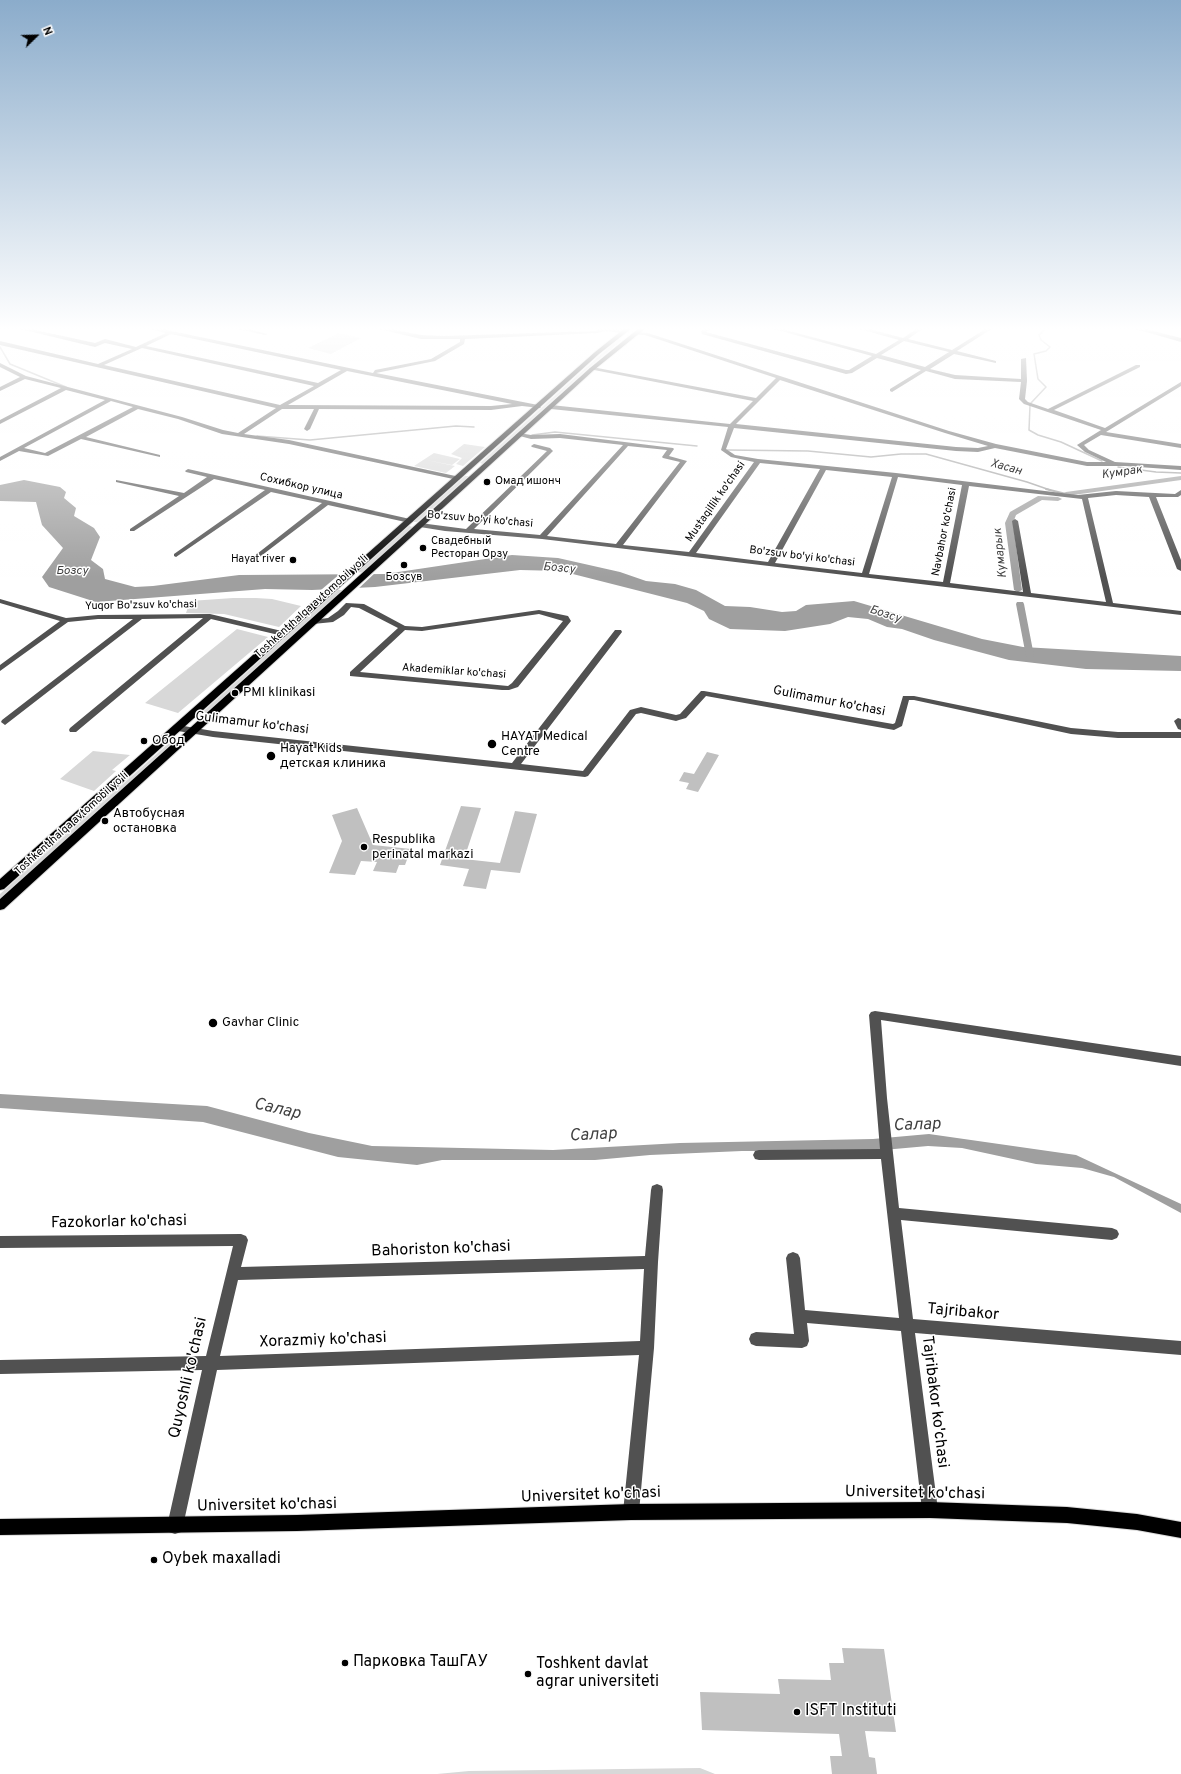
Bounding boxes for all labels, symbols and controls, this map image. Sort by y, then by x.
north arrow [16,16,56,56]
text: N [39,25,55,38]
water label: Хасан [989,457,1023,479]
street label: Mustaqillik ko'chasi [683,459,749,545]
water label: Кумрак [1101,463,1143,483]
street label: Сохибкор улица [258,471,344,503]
place label: Омад ишонч [495,475,561,489]
marker: Омад ишонч [482,477,492,487]
street label: Navbahor ko'chasi [930,487,960,577]
street label: Bo'zsuv bo'yi ko'chasi [426,509,534,531]
water label: Кумарык [991,527,1011,579]
place label: Свадебный Ресторан Орзу [431,535,508,561]
marker: Свадебный Ресторан Орзу [418,543,428,553]
street label: Bo'zsuv bo'yi ko'chasi [748,544,856,570]
street label: Toshkent halqa avtomobil yo'li [252,552,372,662]
place label: Hayat river [231,553,285,567]
marker: Hayat river [288,555,298,565]
marker: Бозсув [399,560,409,570]
water label: Бозсу [542,560,576,578]
water label: Бозсу [56,565,88,579]
place label: Бозсув [386,571,422,585]
street label: Yuqor Bo'zsuv ko'chasi [85,598,197,614]
water label: Бозсу [868,603,902,627]
street label: Akademiklar ko'chasi [402,662,506,682]
street label: Gulimamur ko'chasi [771,683,887,721]
place label: PMI klinikasi [243,685,315,701]
marker: PMI klinikasi [230,688,240,698]
street label: Gulimamur ko'chasi [194,709,310,739]
place label: HAYAT Medical Centre [501,729,588,760]
place label: Обод [152,733,185,749]
marker: Обод [139,736,149,746]
marker: HAYAT Medical Centre [486,738,498,750]
place label: Hayat Kids детская клиника [280,741,386,772]
marker: Hayat Kids детская клиника [265,750,277,762]
street label: Toshkent halqa avtomobil yo'li [12,769,132,879]
place label: Автобусная остановка [113,806,185,837]
marker: Автобусная остановка [100,816,110,826]
place label: Respublika perinatal markazi [372,832,473,863]
marker: Respublika perinatal markazi [359,842,369,852]
place label: Gavhar Clinic [222,1015,299,1031]
marker: Gavhar Clinic [207,1017,219,1029]
water label: Салар [252,1095,302,1125]
water label: Салар [893,1115,941,1137]
water label: Салар [569,1125,617,1147]
street label: Fazokorlar ko'chasi [51,1212,187,1234]
street label: Bahoriston ko'chasi [371,1238,511,1262]
street label: Tajribakor [926,1300,1000,1326]
street label: Quyoshli ko'chasi [166,1315,212,1441]
street label: Xorazmiy ko'chasi [259,1329,387,1353]
street label: Tajribakor ko'chasi [916,1335,952,1469]
street label: Universitet ko'chasi [845,1483,985,1505]
street label: Universitet ko'chasi [521,1484,661,1508]
street label: Universitet ko'chasi [197,1495,337,1517]
place label: Oybek maxalladi [162,1550,281,1570]
marker: Oybek maxalladi [149,1555,159,1565]
place label: Парковка ТашГАУ [353,1653,488,1673]
place label: Toshkent davlat agrar universiteti [536,1655,659,1693]
marker: Парковка ТашГАУ [340,1658,350,1668]
marker: Toshkent davlat agrar universiteti [523,1669,533,1679]
place label: ISFT Instituti [805,1702,897,1722]
marker: ISFT Instituti [792,1707,802,1717]

